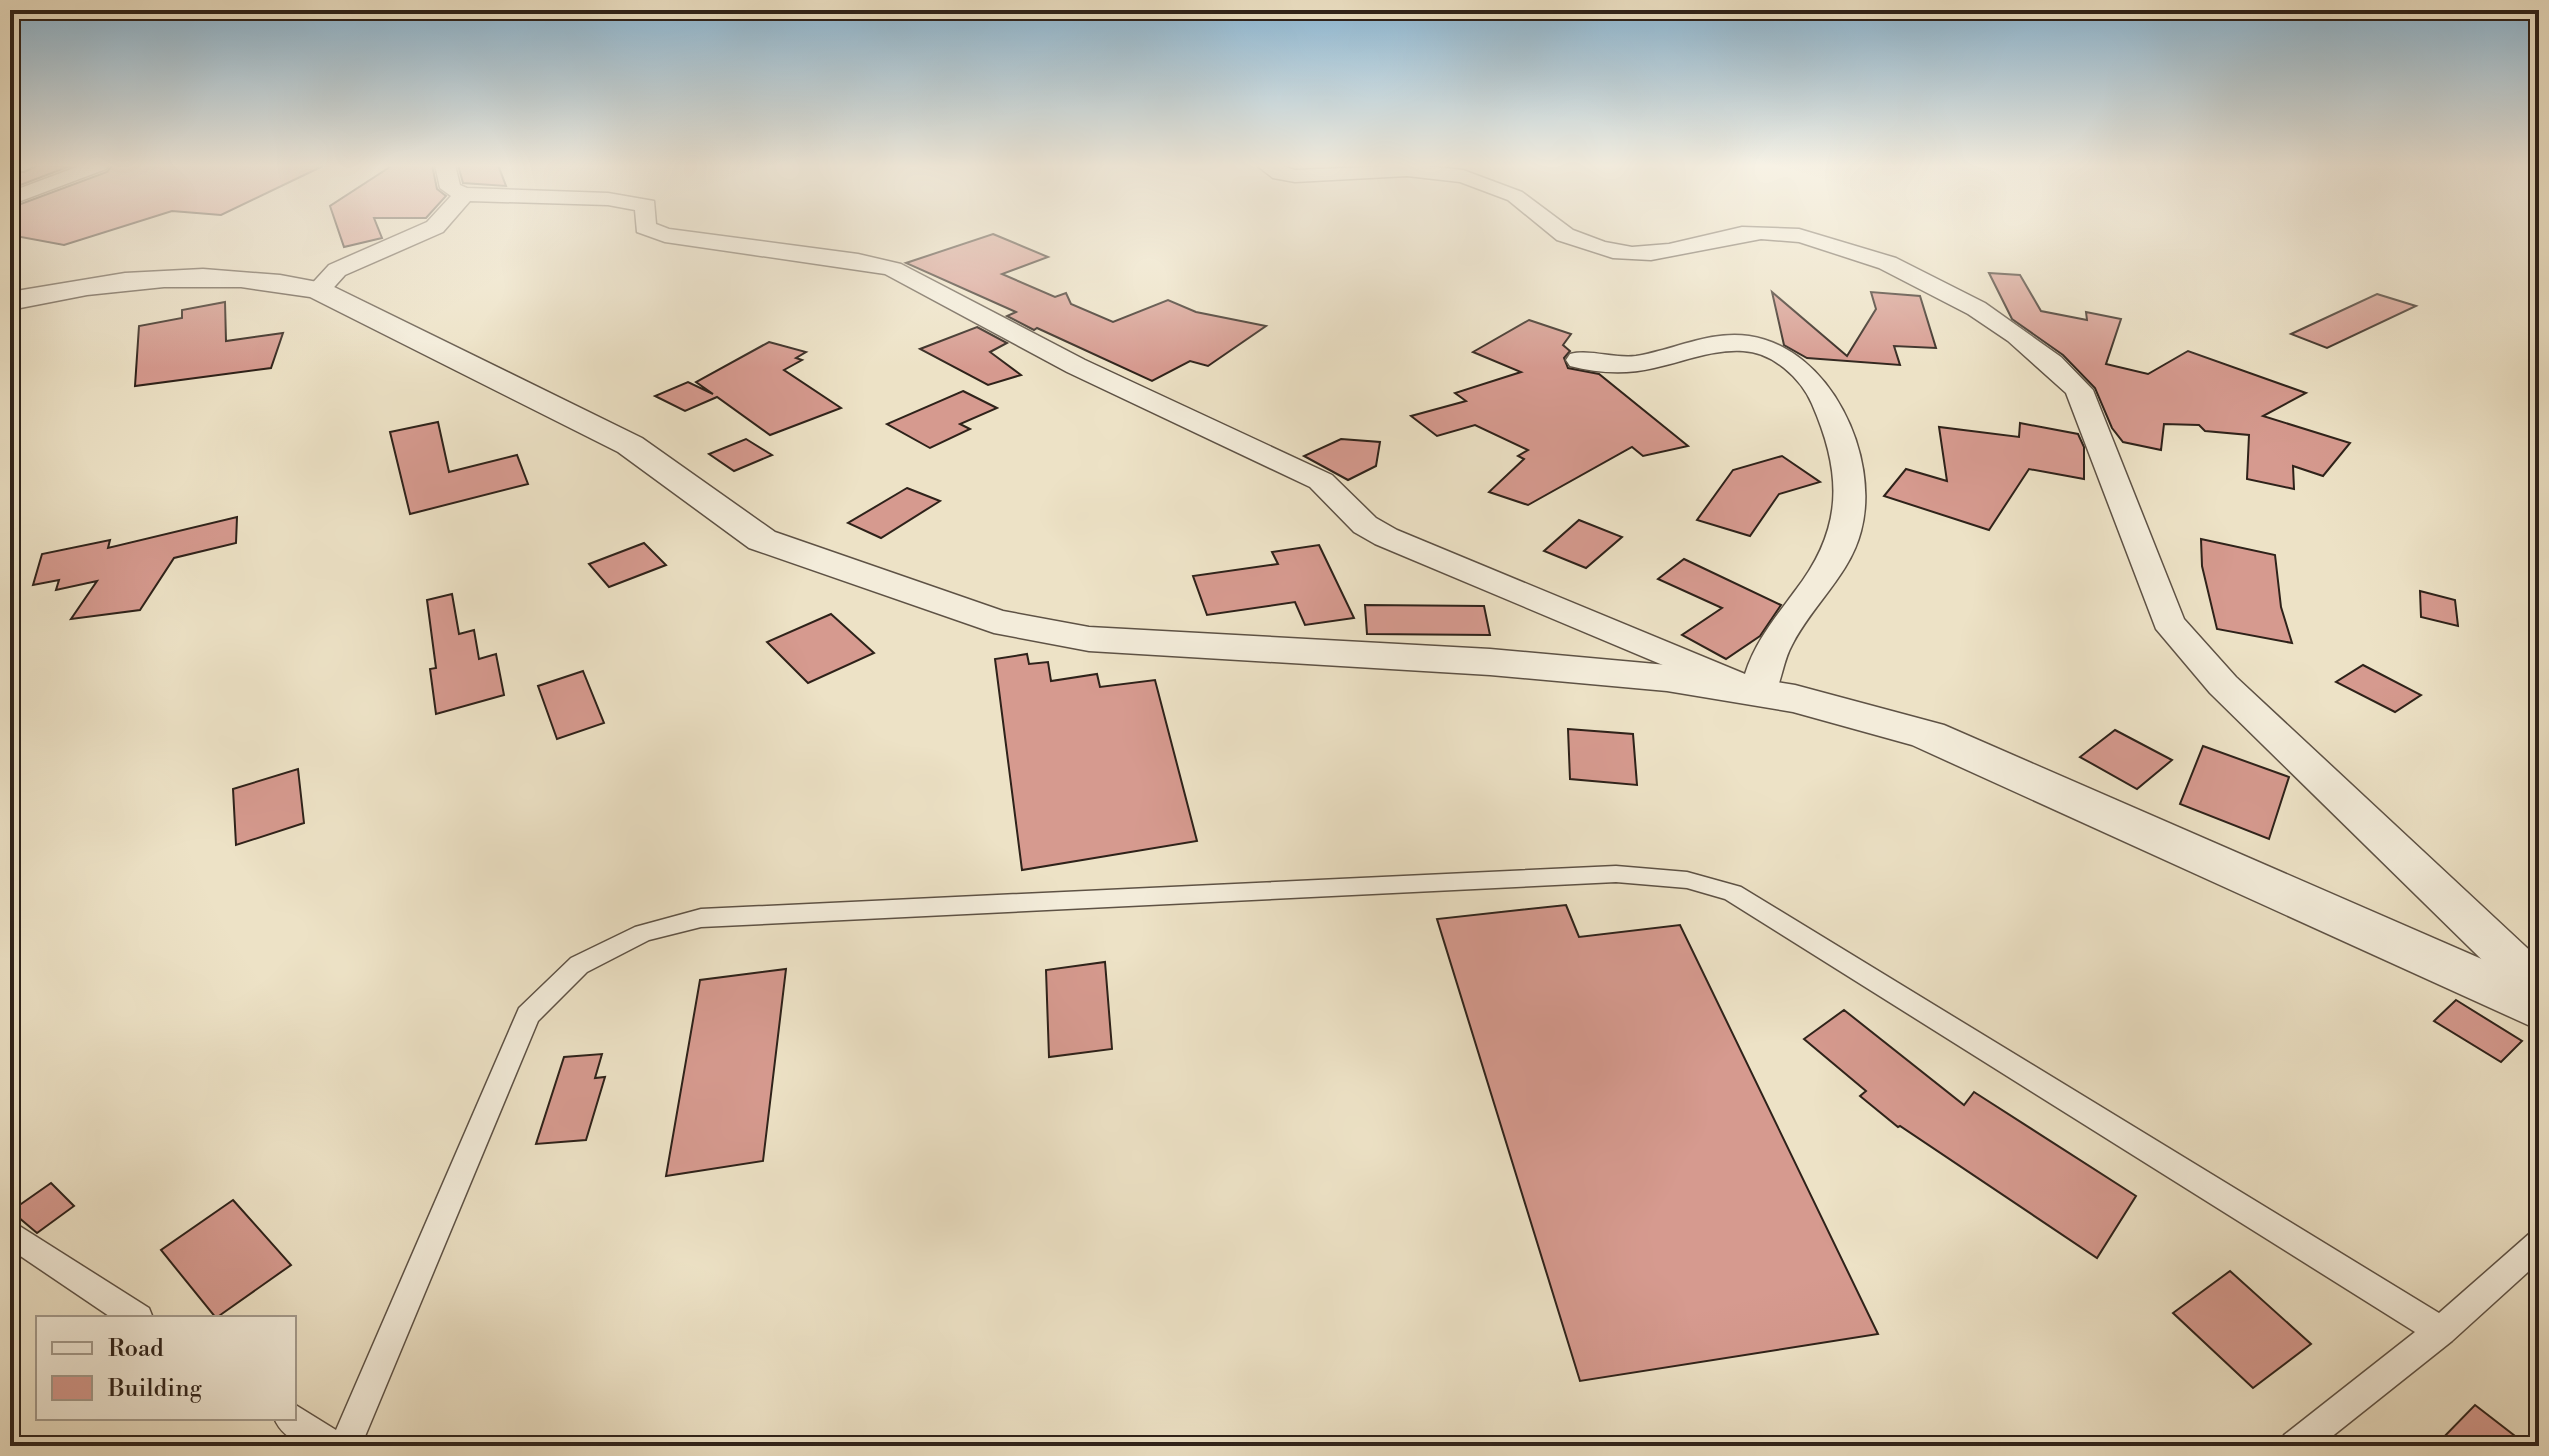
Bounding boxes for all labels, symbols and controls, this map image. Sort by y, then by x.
legend [36,1316,296,1420]
text: Road [108,1334,164,1364]
text: Building [107,1374,202,1404]

